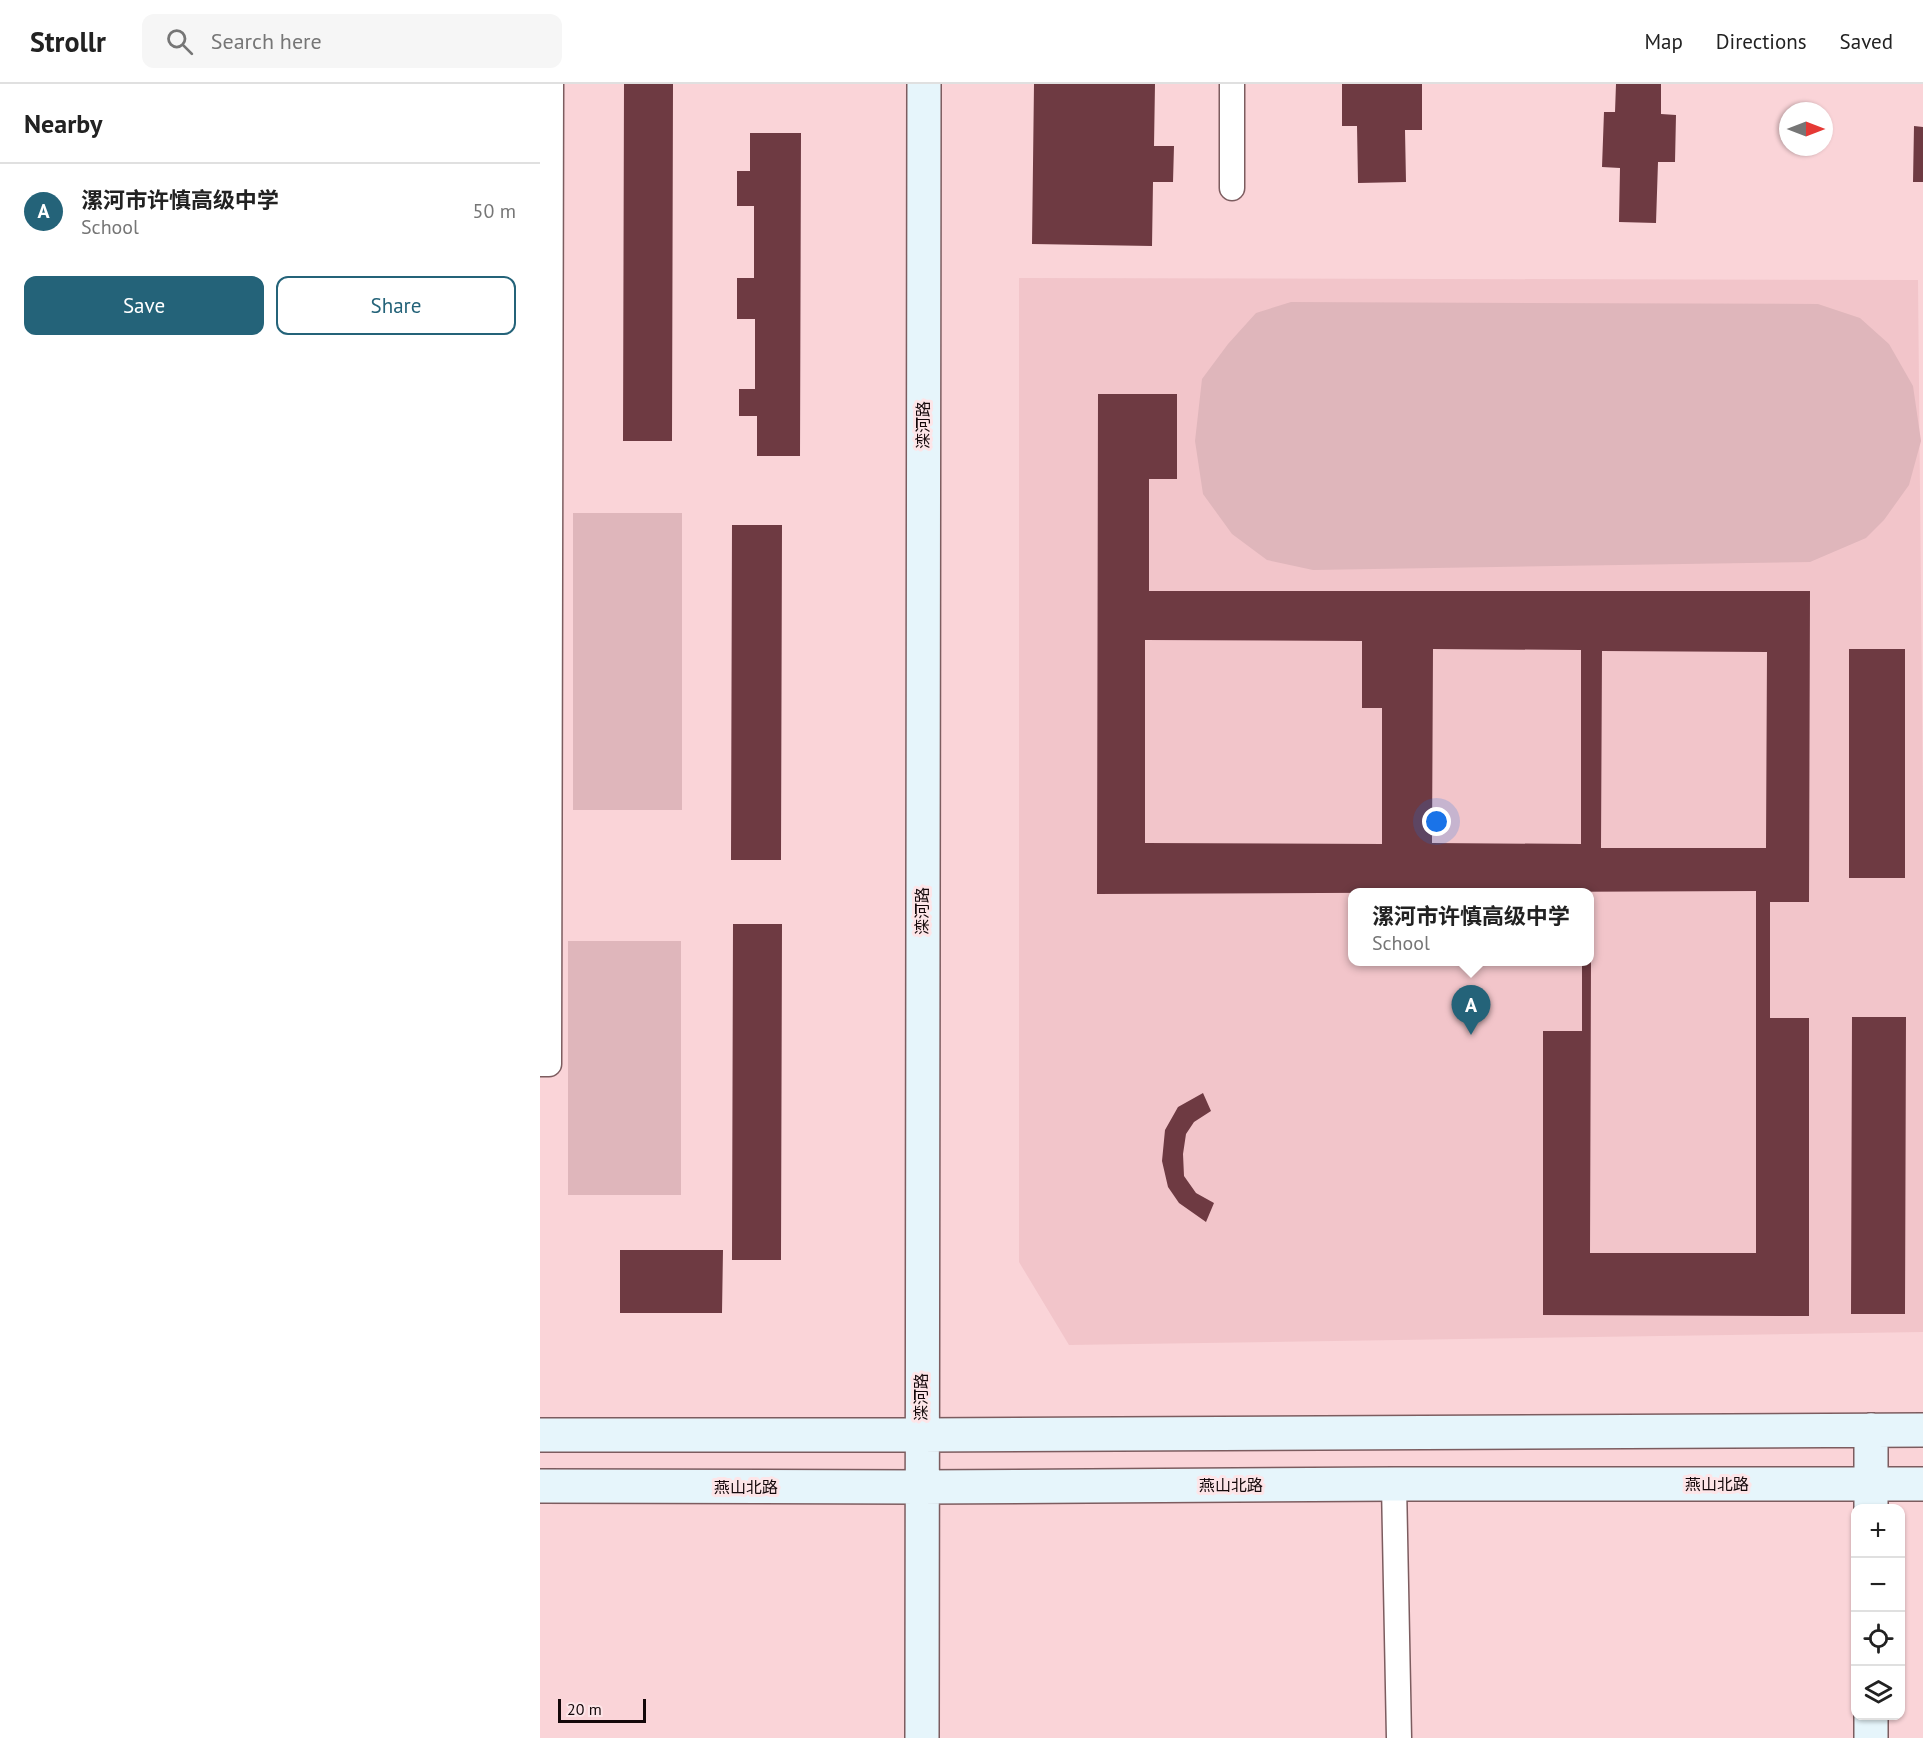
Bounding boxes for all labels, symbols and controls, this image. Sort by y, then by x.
search box [142,14,562,68]
text: Strollr [30,23,106,60]
icon: search [163,25,196,58]
text: Search here [211,27,322,55]
text: Map [1644,28,1683,55]
text: Directions [1716,28,1807,55]
text: Saved [1840,28,1893,55]
north arrow [1779,102,1833,156]
text: Nearby [24,107,102,140]
text: 漯河市许慎高级中学 [81,186,279,214]
text: A [37,198,50,224]
text: 50 m [473,198,516,224]
text: School [81,214,139,240]
button: Save [24,276,264,335]
button: Share [276,276,516,335]
street label: 滦河路 [913,401,933,449]
your location [1422,807,1451,836]
street label: 滦河路 [912,887,932,935]
popup [1348,888,1594,966]
text: 漯河市许慎高级中学 [1372,902,1570,930]
text: School [1372,930,1430,956]
pin: A [1452,986,1490,1035]
street label: 滦河路 [911,1373,931,1421]
street label: 燕山北路 [1685,1474,1749,1494]
street label: 燕山北路 [1199,1475,1263,1495]
street label: 燕山北路 [714,1477,778,1497]
map controls [1851,1504,1905,1720]
button: + [1851,1504,1905,1558]
button: − [1851,1558,1905,1612]
button: locate [1851,1612,1905,1666]
button: layers [1851,1666,1905,1720]
scale bar [558,1696,646,1724]
text: 20 m [567,1699,602,1719]

